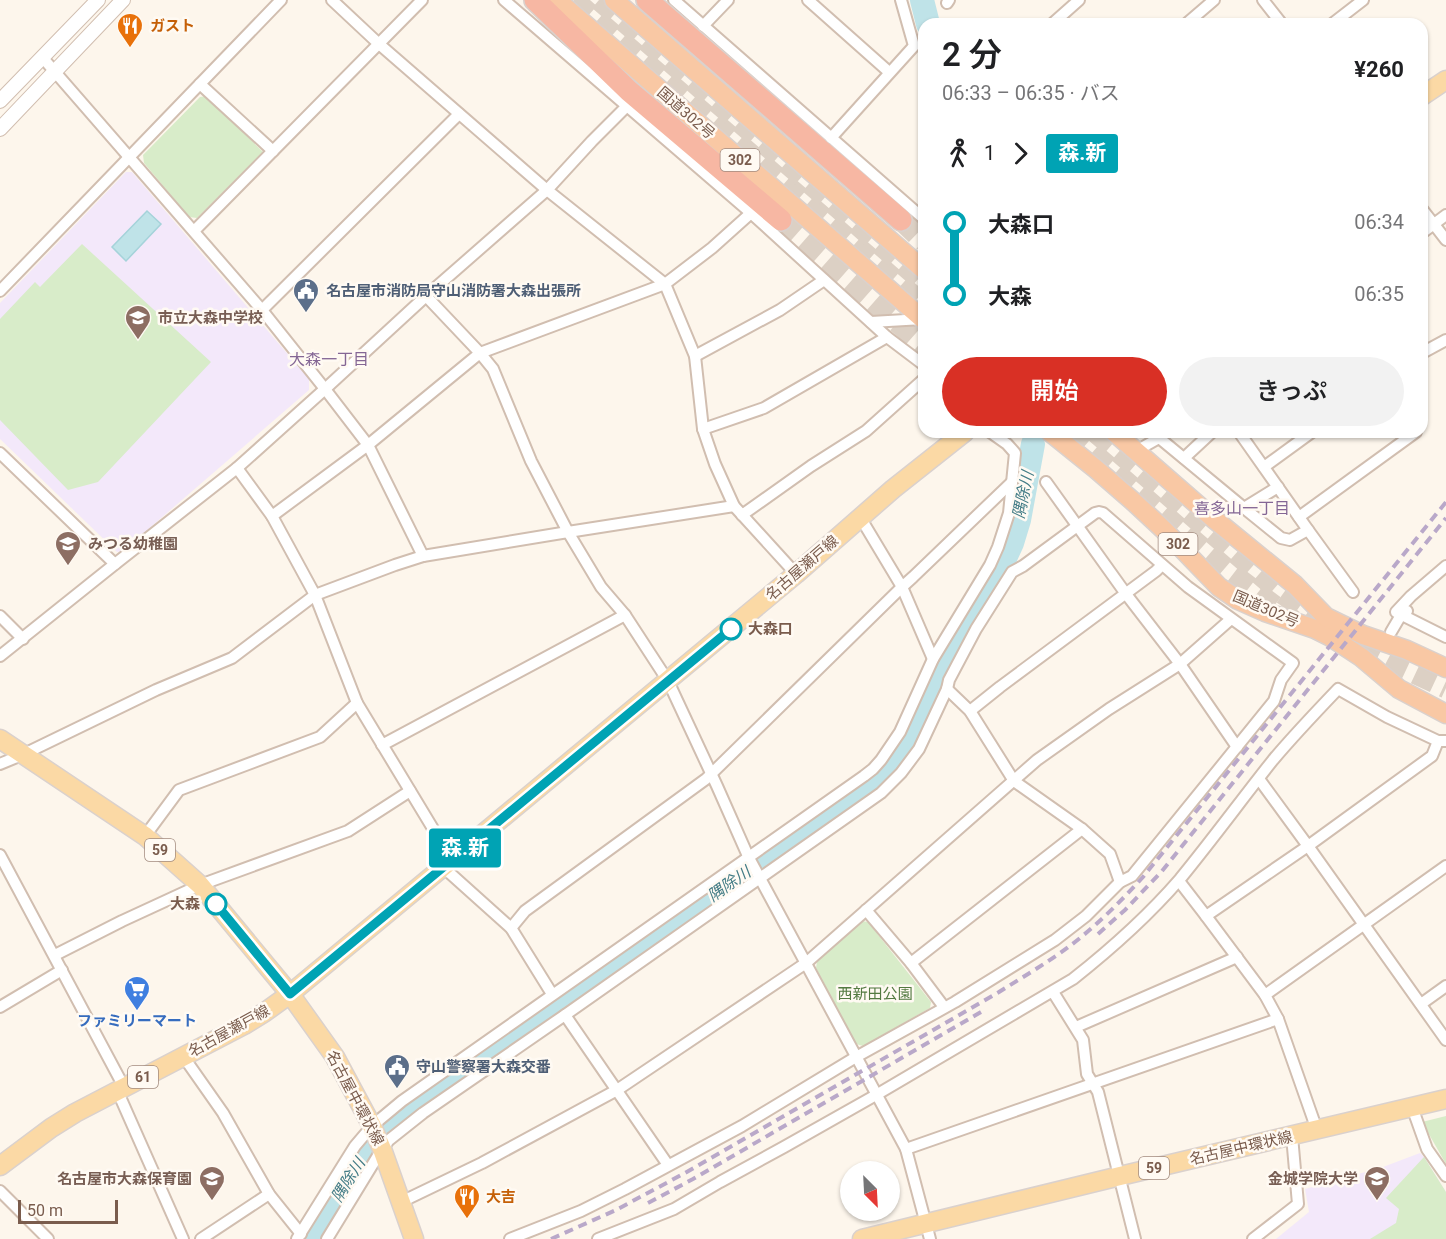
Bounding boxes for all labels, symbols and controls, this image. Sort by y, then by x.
restaurant icon: ガスト [115,11,145,49]
place label: ガスト [150,17,195,35]
text: 2 分 [942,35,1002,74]
text: ¥260 [1354,57,1404,82]
text: 06:33 – 06:35 · バス [942,81,1120,105]
street label: 国道302号 [654,83,718,143]
icon: walk [942,137,975,170]
icon: forward [1004,137,1037,170]
text: 1 [984,141,995,165]
text: 森.新 [1058,141,1106,165]
road number: 302 [720,149,760,171]
text: 06:34 [1354,210,1404,234]
text: 大森口 [988,212,1054,237]
public building icon: 名古屋市消防局守山消防署大森出張所 [291,276,321,314]
place label: 名古屋市消防局守山消防署大森出張所 [326,282,581,300]
text: 06:35 [1354,282,1404,306]
text: 大森 [988,284,1032,309]
school or university icon: 市立大森中学校 [123,303,153,341]
place label: 市立大森中学校 [158,309,263,327]
district label: 大森一丁目 [289,350,369,369]
button: 開始 [942,357,1167,426]
button: きっぷ [1179,357,1404,426]
water label: 隅除川 [1009,468,1038,520]
district label: 喜多山一丁目 [1194,499,1290,518]
school or university icon: みつる幼稚園 [53,529,83,567]
street label: 名古屋瀬戸線 [762,532,842,604]
road number: 302 [1158,533,1198,555]
place label: みつる幼稚園 [88,535,178,553]
street label: 国道302号 [1230,587,1302,631]
marker: 大森口 [720,618,742,640]
place label: 大森口 [748,620,793,638]
line badge: 森.新 [430,828,500,868]
text: 森.新 [441,836,489,860]
road number: 59 [145,839,175,861]
water label: 隅除川 [704,861,756,906]
marker: 大森 [205,893,227,915]
place label: 大森 [170,895,200,913]
supermarket icon: ファミリーマート [122,974,152,1012]
park label: 西新田公園 [837,985,913,1003]
street label: 名古屋瀬戸線 [185,1001,273,1061]
place label: ファミリーマート [77,1012,197,1030]
street label: 名古屋中環状線 [322,1047,388,1149]
public building icon: 守山警察署大森交番 [382,1052,412,1090]
place label: 守山警察署大森交番 [416,1058,551,1076]
road number: 61 [128,1066,158,1088]
street label: 名古屋中環状線 [1188,1127,1294,1169]
water label: 隅除川 [327,1153,370,1205]
road number: 59 [1139,1157,1169,1179]
north arrow [840,1161,900,1221]
map controls [840,1161,900,1221]
school or university icon: 名古屋市大森保育園 [197,1164,227,1202]
school or university icon: 金城学院大学 [1362,1164,1392,1202]
place label: 名古屋市大森保育園 [57,1170,192,1188]
place label: 金城学院大学 [1268,1170,1358,1188]
restaurant icon: 大吉 [452,1182,482,1220]
place label: 大吉 [486,1188,516,1206]
scale bar [18,1197,118,1224]
text: 50 m [27,1201,63,1220]

